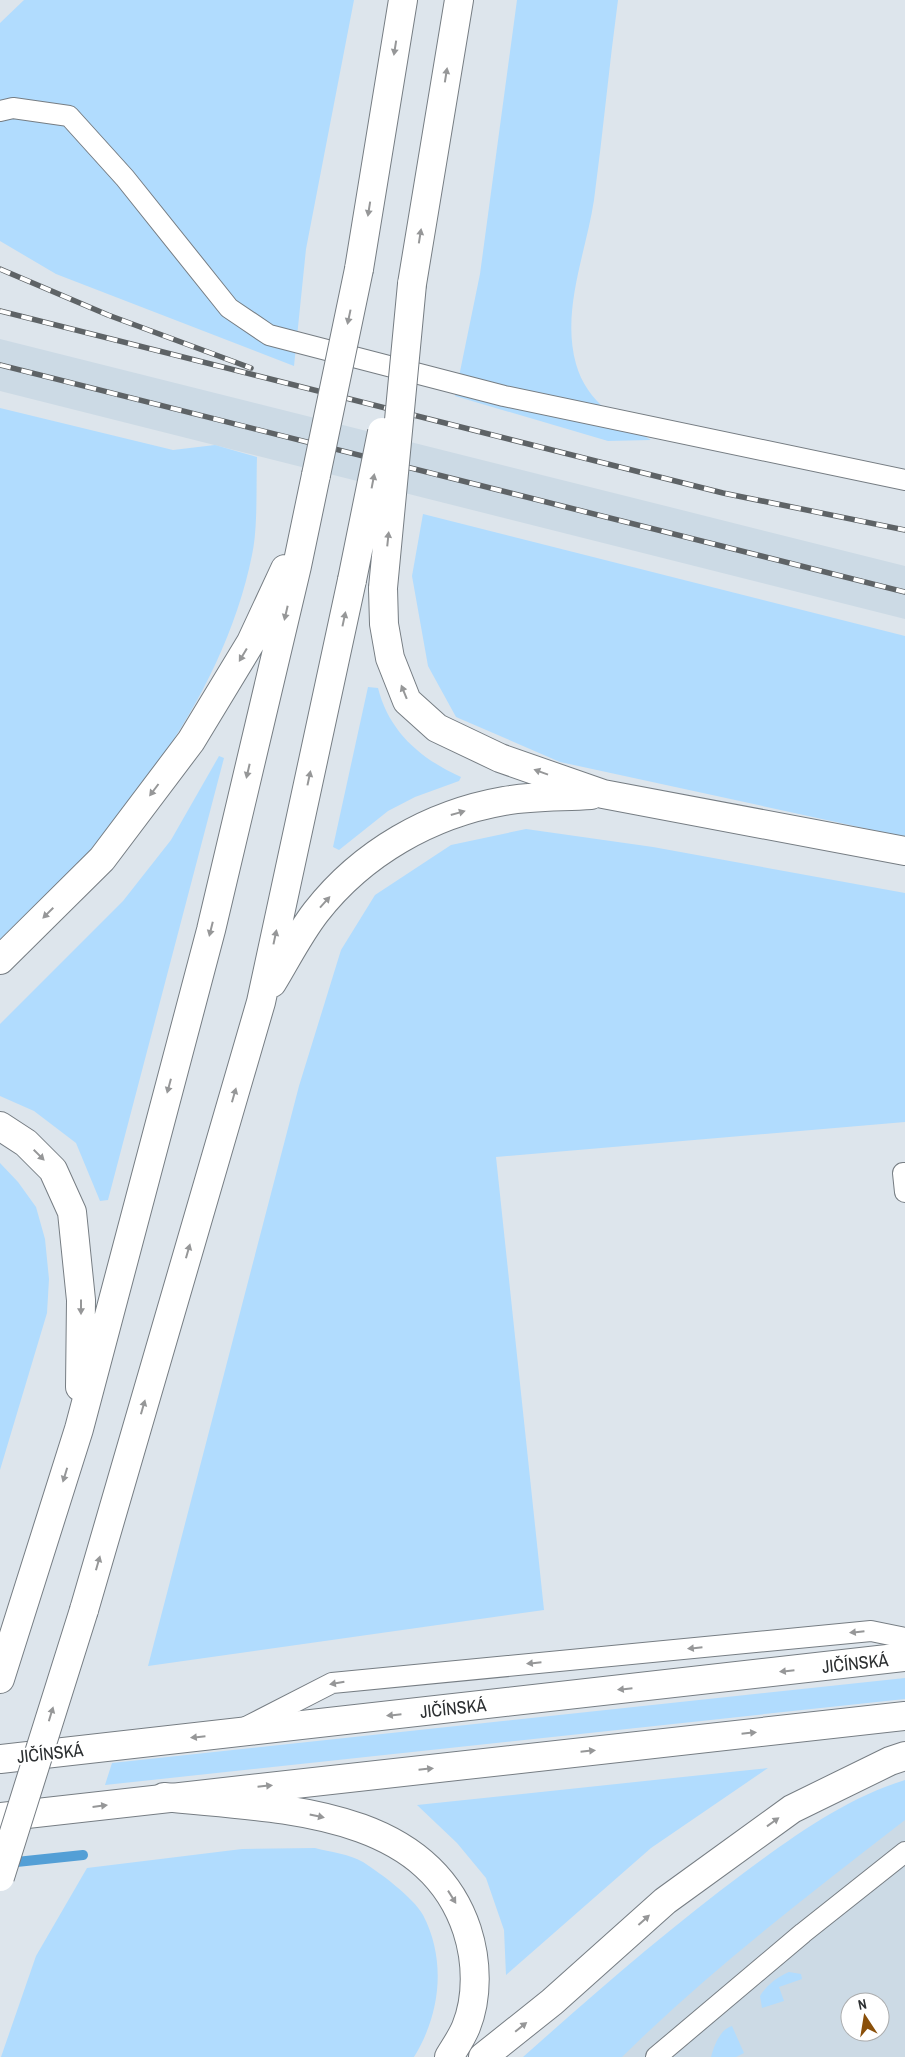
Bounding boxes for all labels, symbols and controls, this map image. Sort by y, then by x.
one-way arrow [390,40,398,56]
one-way arrow [443,67,451,83]
one-way arrow [364,201,372,217]
one-way arrow [417,227,425,243]
one-way arrow [345,310,353,325]
one-way arrow [369,473,377,489]
one-way arrow [384,531,392,547]
one-way arrow [282,606,290,621]
one-way arrow [340,612,348,627]
one-way arrow [239,648,248,661]
one-way arrow [400,684,408,699]
one-way arrow [244,764,252,779]
one-way arrow [533,768,548,776]
one-way arrow [306,770,314,786]
one-way arrow [149,783,159,797]
one-way arrow [451,809,466,817]
one-way arrow [319,897,331,909]
one-way arrow [42,907,54,919]
one-way arrow [207,922,215,937]
one-way arrow [271,929,279,944]
one-way arrow [165,1079,173,1094]
one-way arrow [230,1087,238,1102]
one-way arrow [32,1149,44,1161]
one-way arrow [185,1243,193,1258]
one-way arrow [77,1299,85,1315]
one-way arrow [140,1399,148,1414]
one-way arrow [61,1468,68,1483]
one-way arrow [94,1555,102,1570]
one-way arrow [849,1628,865,1636]
one-way arrow [687,1644,703,1652]
street label: JIČÍNSKÁ [821,1647,889,1679]
one-way arrow [525,1659,541,1667]
one-way arrow [779,1667,795,1675]
one-way arrow [329,1679,345,1687]
one-way arrow [617,1685,633,1693]
street label: JIČÍNSKÁ [419,1692,487,1724]
one-way arrow [48,1706,56,1721]
one-way arrow [386,1711,402,1719]
one-way arrow [742,1729,758,1737]
one-way arrow [190,1733,206,1741]
street label: JIČÍNSKÁ [16,1737,84,1769]
one-way arrow [580,1747,596,1755]
one-way arrow [419,1764,435,1772]
one-way arrow [257,1782,273,1790]
one-way arrow [92,1801,108,1809]
one-way arrow [309,1812,325,1820]
one-way arrow [767,1817,780,1827]
one-way arrow [447,1890,456,1904]
one-way arrow [637,1914,649,1926]
north arrow [840,1992,890,2042]
text: N [856,1995,868,2014]
one-way arrow [514,2021,527,2032]

